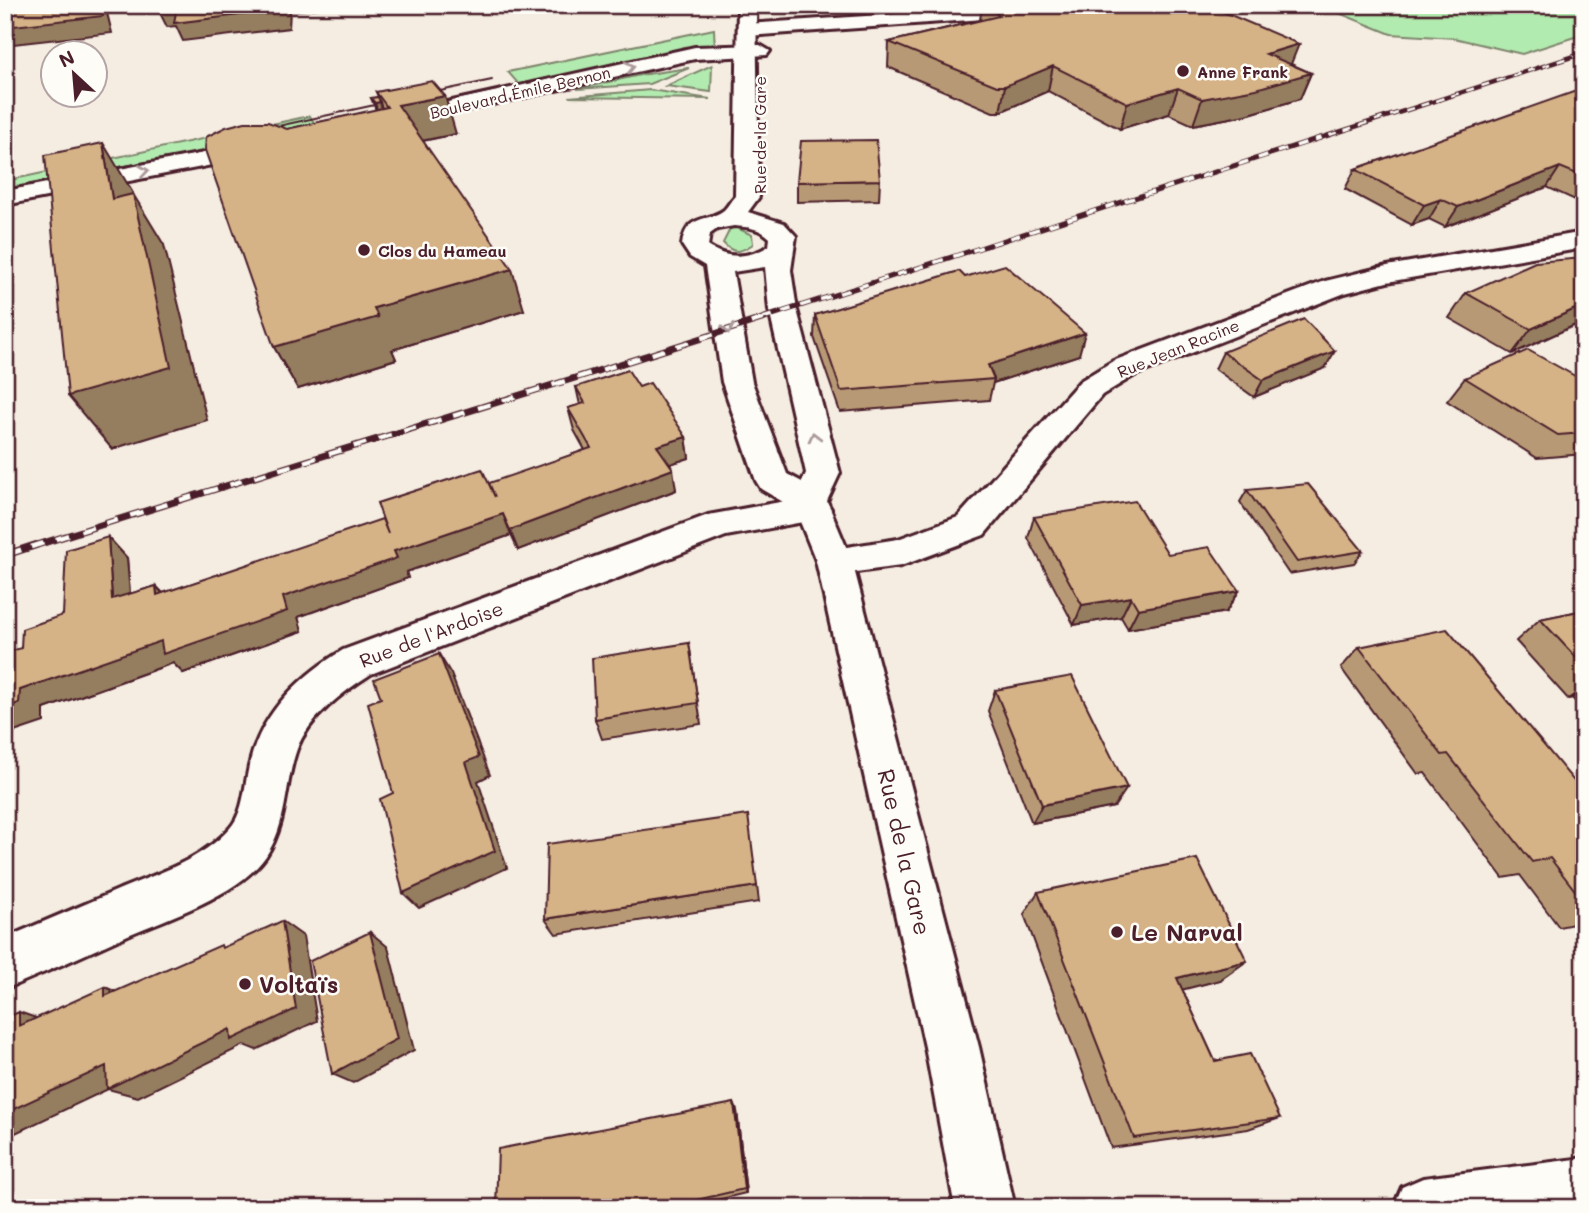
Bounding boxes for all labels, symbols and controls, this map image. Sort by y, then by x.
north arrow [38,38,108,108]
text: N [54,44,78,73]
street label: Boulevard Émile Bernon [428,61,612,123]
one-way arrow [624,61,636,75]
place label: Anne Frank [1197,61,1288,82]
marker: Anne Frank [1175,63,1191,79]
street label: Rue de la Gare [749,76,770,194]
one-way arrow [139,164,150,179]
place label: Clos du Hameau [378,240,507,261]
marker: Clos du Hameau [356,242,372,258]
street label: Rue Jean Racine [1114,314,1242,382]
one-way arrow [720,323,735,335]
one-way arrow [808,431,822,443]
street label: Rue de l'Ardoise [356,595,506,673]
street label: Rue de la Gare [871,766,939,938]
place label: Le Narval [1131,917,1243,947]
marker: Le Narval [1109,924,1125,940]
place label: Voltaïs [259,969,338,999]
marker: Voltaïs [237,976,253,992]

